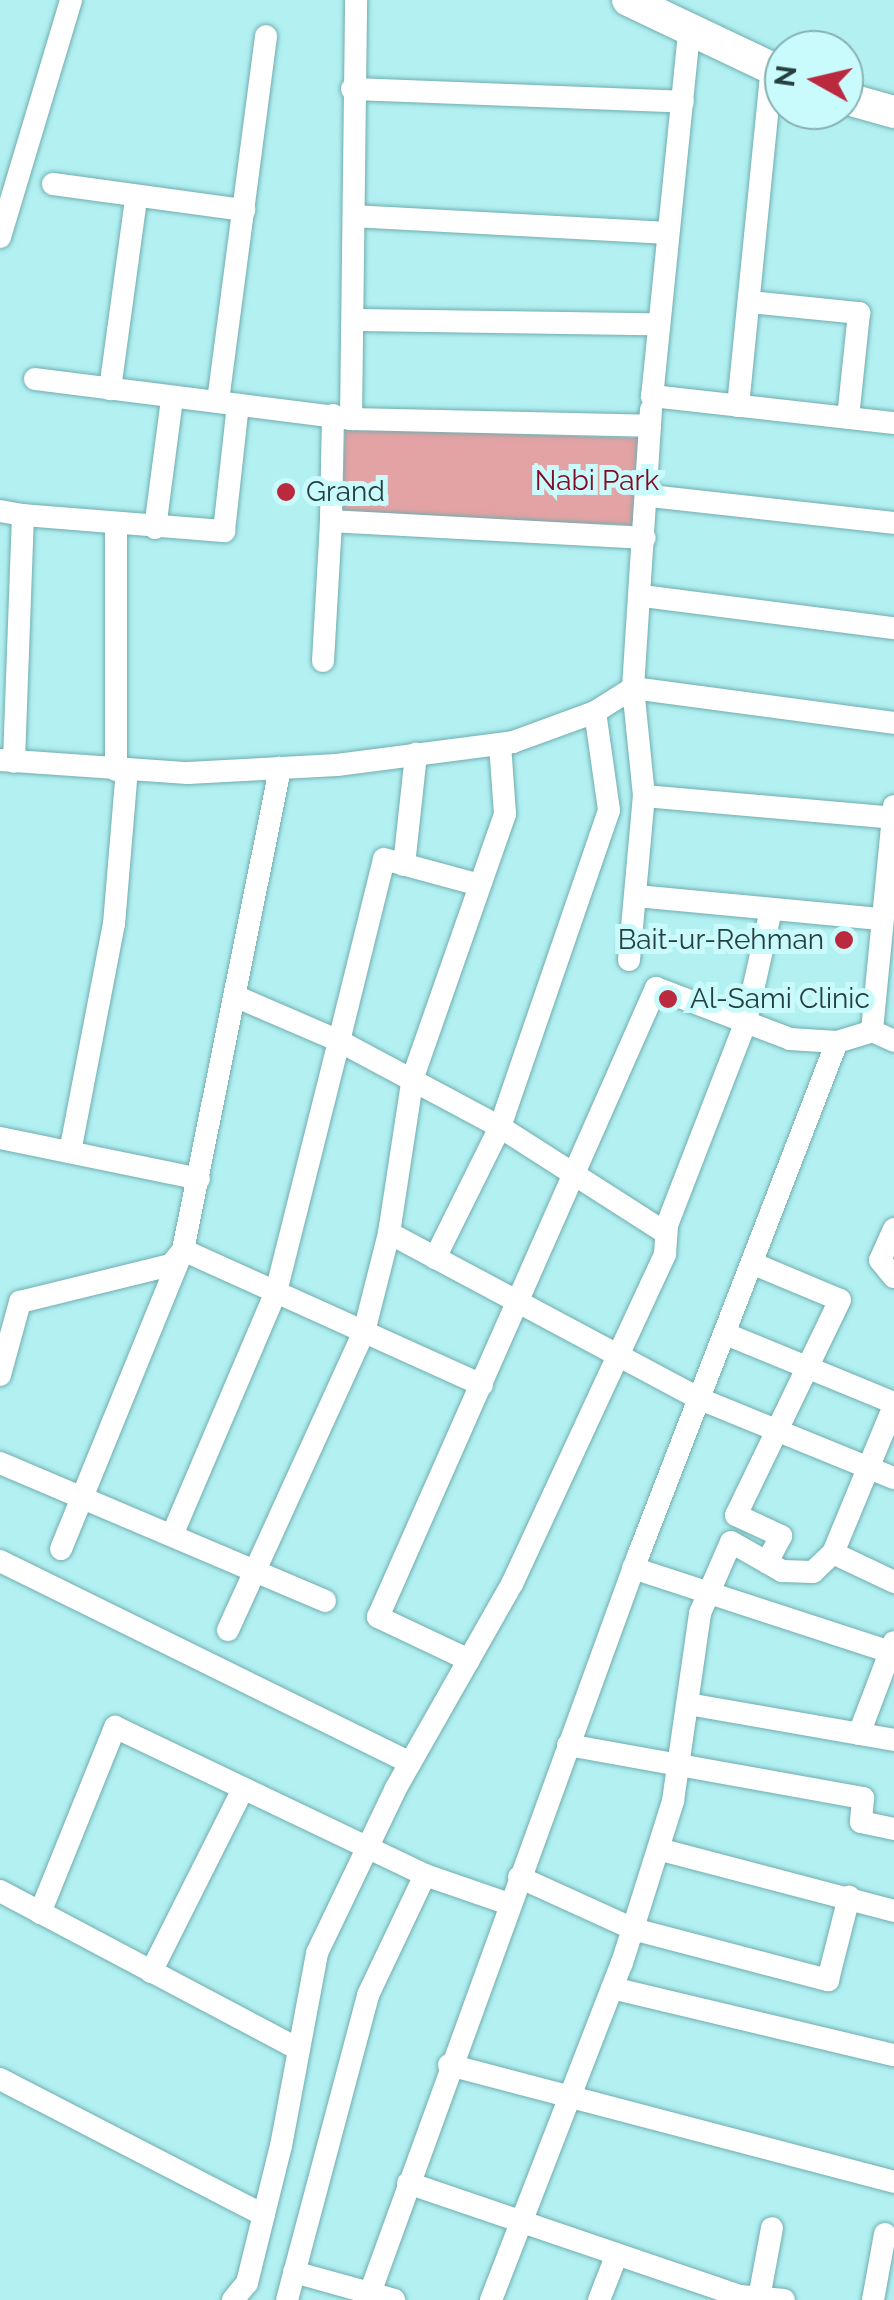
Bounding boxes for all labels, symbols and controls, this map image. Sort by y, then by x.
north arrow [764,30,864,130]
text: N [768,63,804,89]
park label: Nabi Park [535,464,659,498]
place label: Grand [306,475,385,509]
marker: Grand [275,481,297,503]
place label: Bait-ur-Rehman [618,923,824,957]
marker: Bait-ur-Rehman [833,929,855,951]
place label: Al-Sami Clinic [690,982,870,1016]
marker: Al-Sami Clinic [655,986,681,1012]

